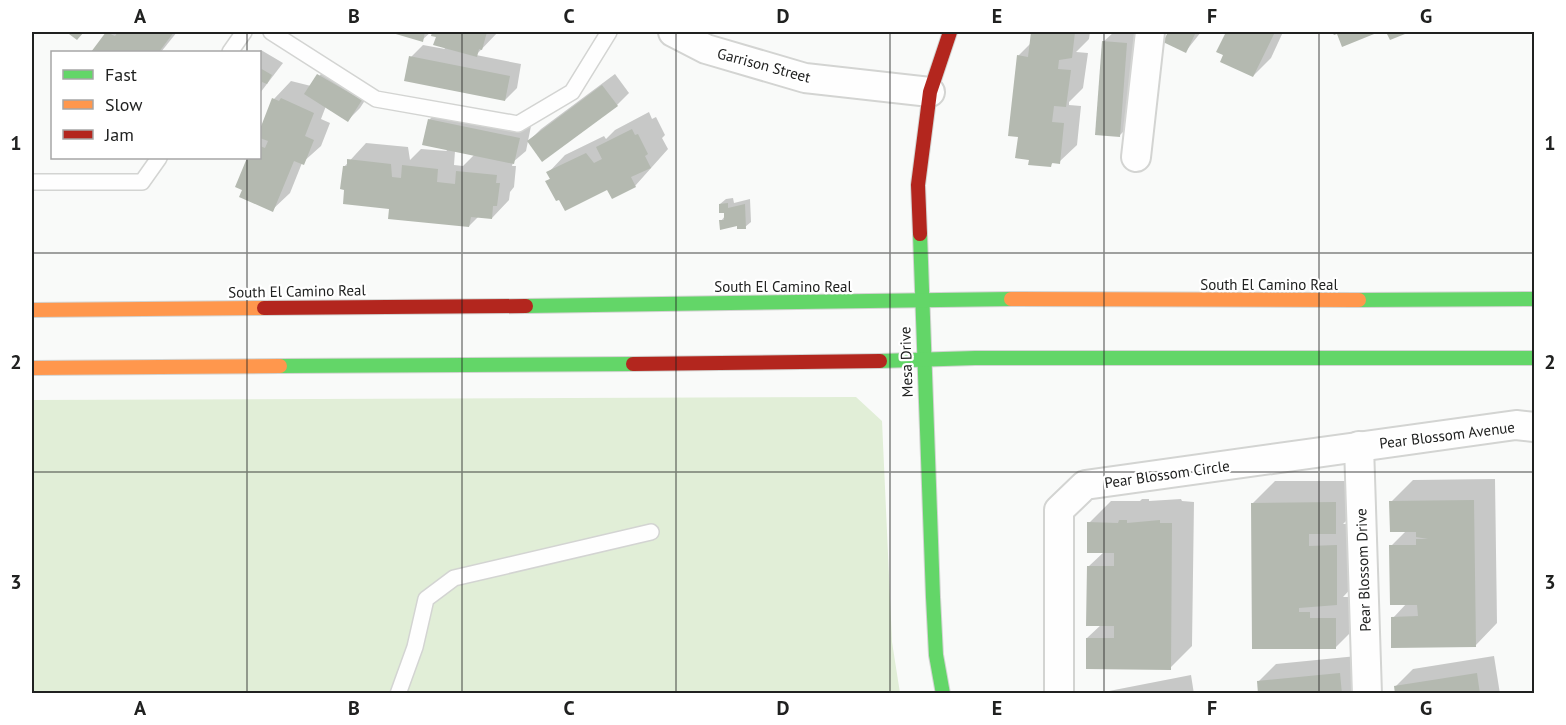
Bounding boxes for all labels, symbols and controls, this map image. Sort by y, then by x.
text: A [134,3,147,29]
text: B [348,3,360,29]
text: C [563,3,575,29]
text: D [777,3,790,29]
text: E [992,3,1002,29]
text: F [1207,3,1217,29]
text: G [1420,3,1432,29]
street label: Garrison Street [715,43,813,87]
legend [51,51,261,159]
text: Fast [105,63,137,86]
text: Slow [105,93,143,116]
text: Jam [104,123,134,146]
text: 1 [10,130,22,156]
text: 1 [1544,130,1556,156]
street label: South El Camino Real [1200,275,1338,294]
street label: South El Camino Real [714,277,852,296]
street label: South El Camino Real [228,280,367,302]
street label: Mesa Drive [895,326,917,398]
text: 2 [10,349,22,375]
text: 2 [1544,349,1556,375]
street label: Pear Blossom Avenue [1378,417,1516,453]
street label: Pear Blossom Circle [1103,456,1231,492]
street label: Pear Blossom Drive [1351,508,1375,632]
text: 3 [10,569,22,595]
text: 3 [1544,569,1556,595]
text: A [134,695,147,721]
text: B [348,695,360,721]
text: C [563,695,575,721]
text: D [777,695,790,721]
text: E [992,695,1002,721]
text: F [1207,695,1217,721]
text: G [1420,695,1432,721]

